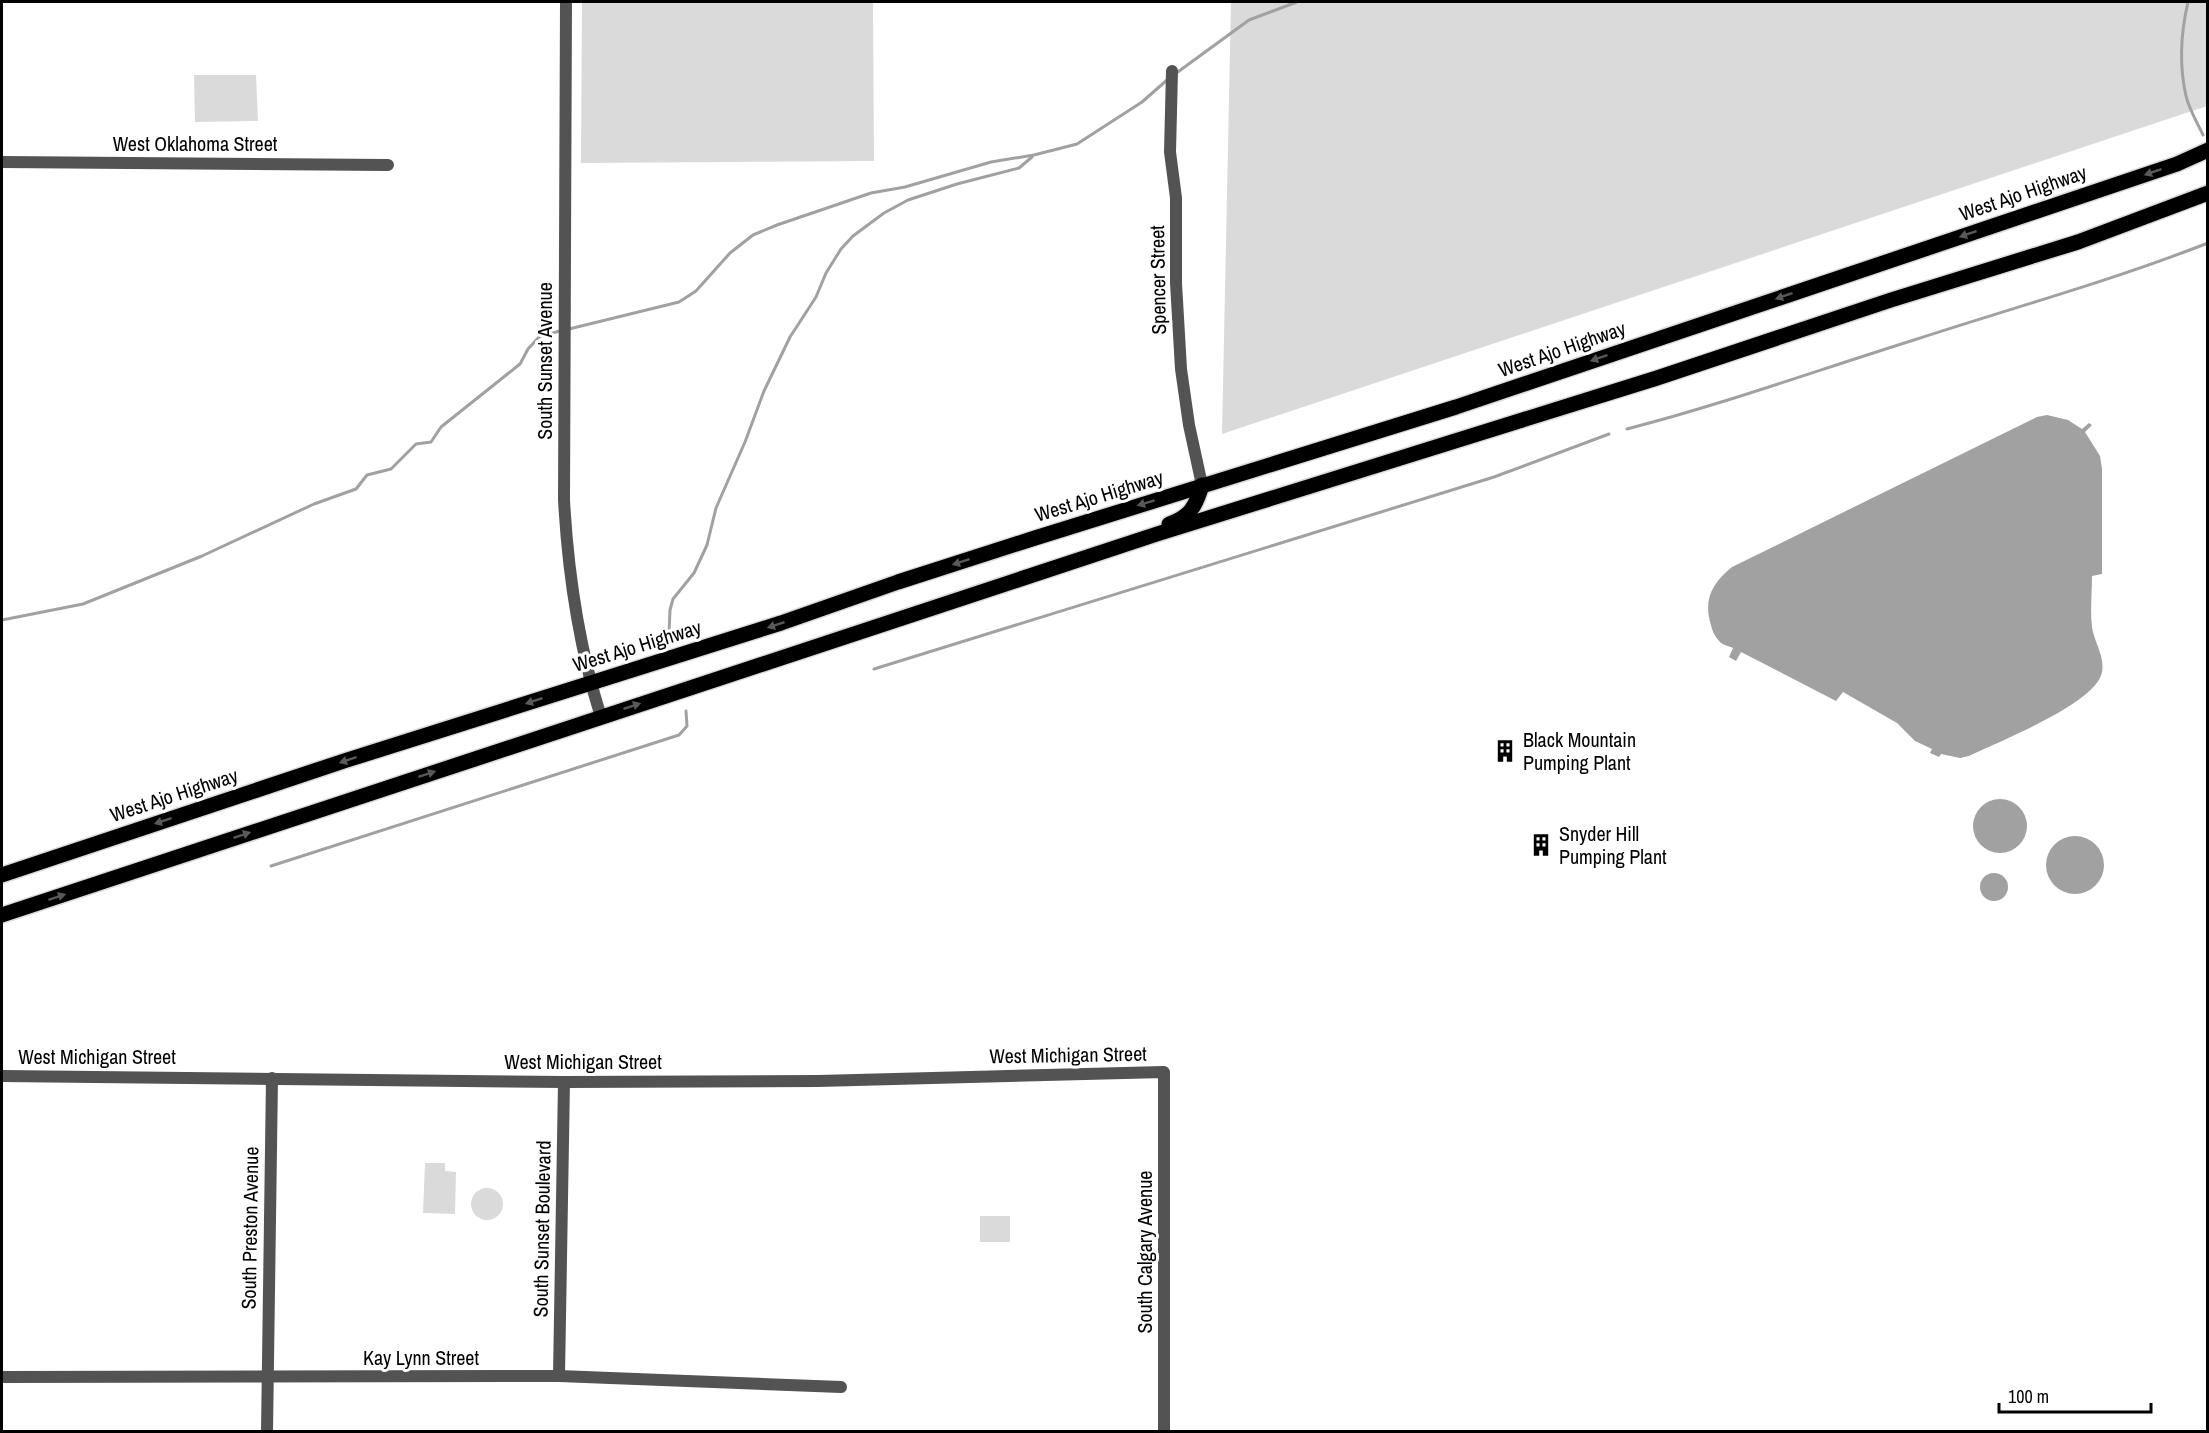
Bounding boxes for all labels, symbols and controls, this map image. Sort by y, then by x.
street label: West Oklahoma Street [113,130,278,157]
street label: West Ajo Highway [1956,158,2091,227]
one-way arrow [2144,167,2162,177]
street label: Spencer Street [1143,225,1172,335]
one-way arrow [1959,230,1977,239]
street label: South Sunset Avenue [531,282,558,440]
one-way arrow [1775,292,1793,302]
street label: West Ajo Highway [1495,314,1630,383]
one-way arrow [1590,354,1608,364]
street label: West Ajo Highway [1031,463,1167,528]
one-way arrow [1137,499,1155,508]
one-way arrow [952,558,970,567]
street label: West Ajo Highway [569,613,705,678]
one-way arrow [767,621,785,630]
one-way arrow [525,697,543,706]
one-way arrow [623,701,641,711]
place label: Black Mountain Pumping Plant [1523,726,1636,776]
building icon: Black Mountain Pumping Plant [1492,738,1518,764]
one-way arrow [339,756,357,765]
street label: West Ajo Highway [107,761,242,828]
one-way arrow [418,769,436,778]
one-way arrow [154,817,172,826]
place label: Snyder Hill Pumping Plant [1559,820,1667,870]
one-way arrow [233,830,251,840]
building icon: Snyder Hill Pumping Plant [1528,832,1554,858]
one-way arrow [48,891,66,901]
street label: West Michigan Street [989,1040,1147,1069]
street label: West Michigan Street [18,1043,176,1070]
street label: West Michigan Street [504,1048,662,1075]
street label: South Sunset Boulevard [526,1140,557,1318]
street label: South Preston Avenue [235,1146,264,1310]
street label: South Calgary Avenue [1131,1171,1158,1333]
street label: Kay Lynn Street [363,1344,479,1371]
scale bar [1999,1376,2150,1414]
text: 100 m [2008,1384,2049,1409]

